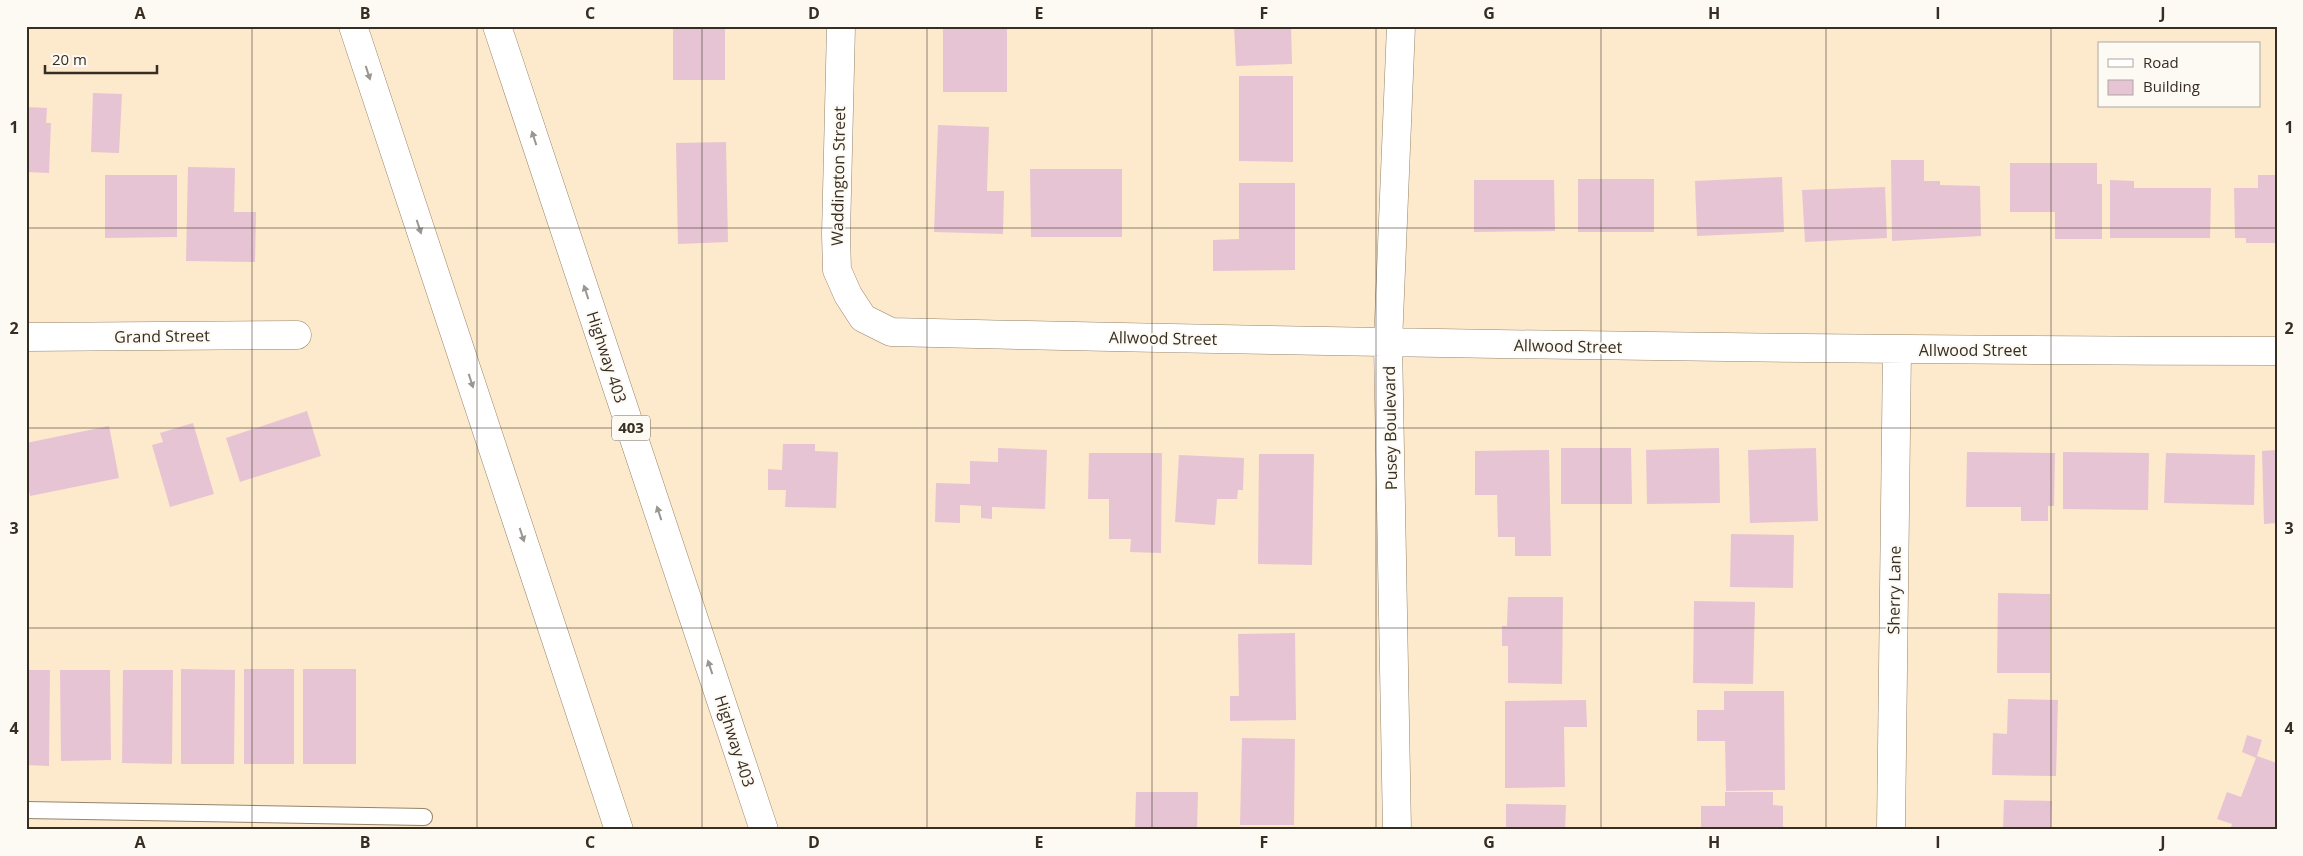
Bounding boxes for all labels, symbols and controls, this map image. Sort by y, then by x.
text: A [134,2,146,24]
text: B [360,2,370,24]
text: C [585,2,595,24]
text: D [808,2,820,24]
text: E [1035,2,1044,24]
text: F [1260,2,1268,24]
text: G [1483,2,1495,24]
text: H [1708,2,1720,24]
text: I [1935,2,1941,24]
text: J [2158,2,2166,24]
scale bar [45,42,158,74]
legend [2098,42,2260,108]
text: 20 m [52,49,87,69]
text: Road [2143,52,2179,72]
one-way arrow [365,65,373,80]
text: Building [2143,76,2200,96]
street label: Waddington Street [826,106,850,246]
text: 1 [9,116,19,138]
text: 1 [2284,116,2294,138]
one-way arrow [530,130,538,145]
one-way arrow [416,219,424,234]
one-way arrow [581,285,589,300]
street label: Highway 403 [582,308,632,406]
text: 2 [9,317,19,339]
text: 2 [2284,317,2294,339]
street label: Grand Street [114,324,210,348]
street label: Allwood Street [1109,326,1218,350]
street label: Allwood Street [1514,334,1623,358]
street label: Allwood Street [1919,339,2028,361]
street label: Pusey Boulevard [1378,366,1402,490]
one-way arrow [467,374,475,389]
road number: 403 [612,416,650,440]
one-way arrow [655,505,663,520]
text: 3 [9,517,19,539]
text: 3 [2284,517,2294,539]
one-way arrow [518,528,526,543]
street label: Sherry Lane [1882,545,1906,635]
one-way arrow [706,660,713,675]
street label: Highway 403 [710,692,760,790]
text: 4 [9,717,19,739]
text: 4 [2284,717,2294,739]
text: A [134,831,146,853]
text: B [360,831,370,853]
text: C [585,831,595,853]
text: D [808,831,820,853]
text: E [1035,831,1044,853]
text: F [1260,831,1268,853]
text: G [1483,831,1495,853]
text: H [1708,831,1720,853]
text: I [1935,831,1941,853]
text: J [2158,831,2166,853]

